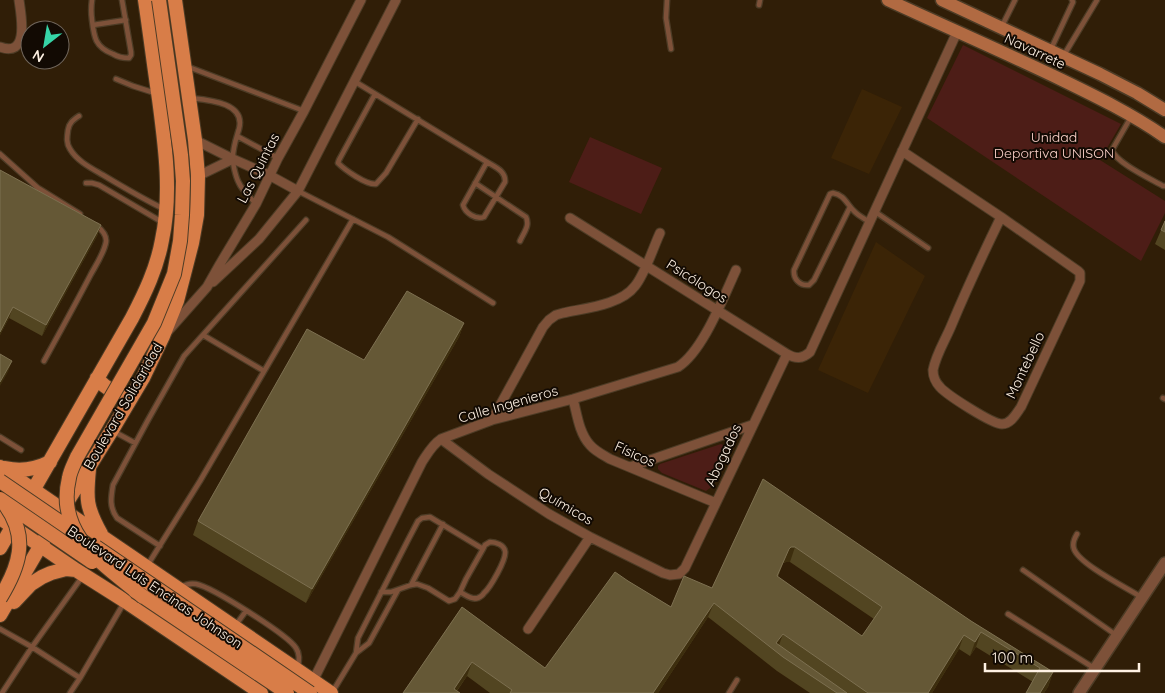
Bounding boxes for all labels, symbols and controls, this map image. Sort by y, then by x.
north arrow [20,20,70,70]
street label: Navarrete [1002,29,1068,73]
text: N [29,46,47,67]
park label: Unidad Deportiva UNISON [994,128,1114,162]
street label: Las Quintas [233,130,283,206]
street label: Psicólogos [663,255,731,307]
street label: Montebello [1002,329,1048,401]
street label: Boulevard Solidaridad [79,340,167,472]
street label: Calle Ingenieros [456,381,560,427]
street label: Abogados [701,421,745,489]
street label: Físicos [612,437,658,471]
street label: Químicos [536,483,596,529]
street label: Boulevard Luis Encinas Johnson [64,522,246,652]
scale bar [985,640,1139,672]
text: 100 m [992,648,1033,667]

